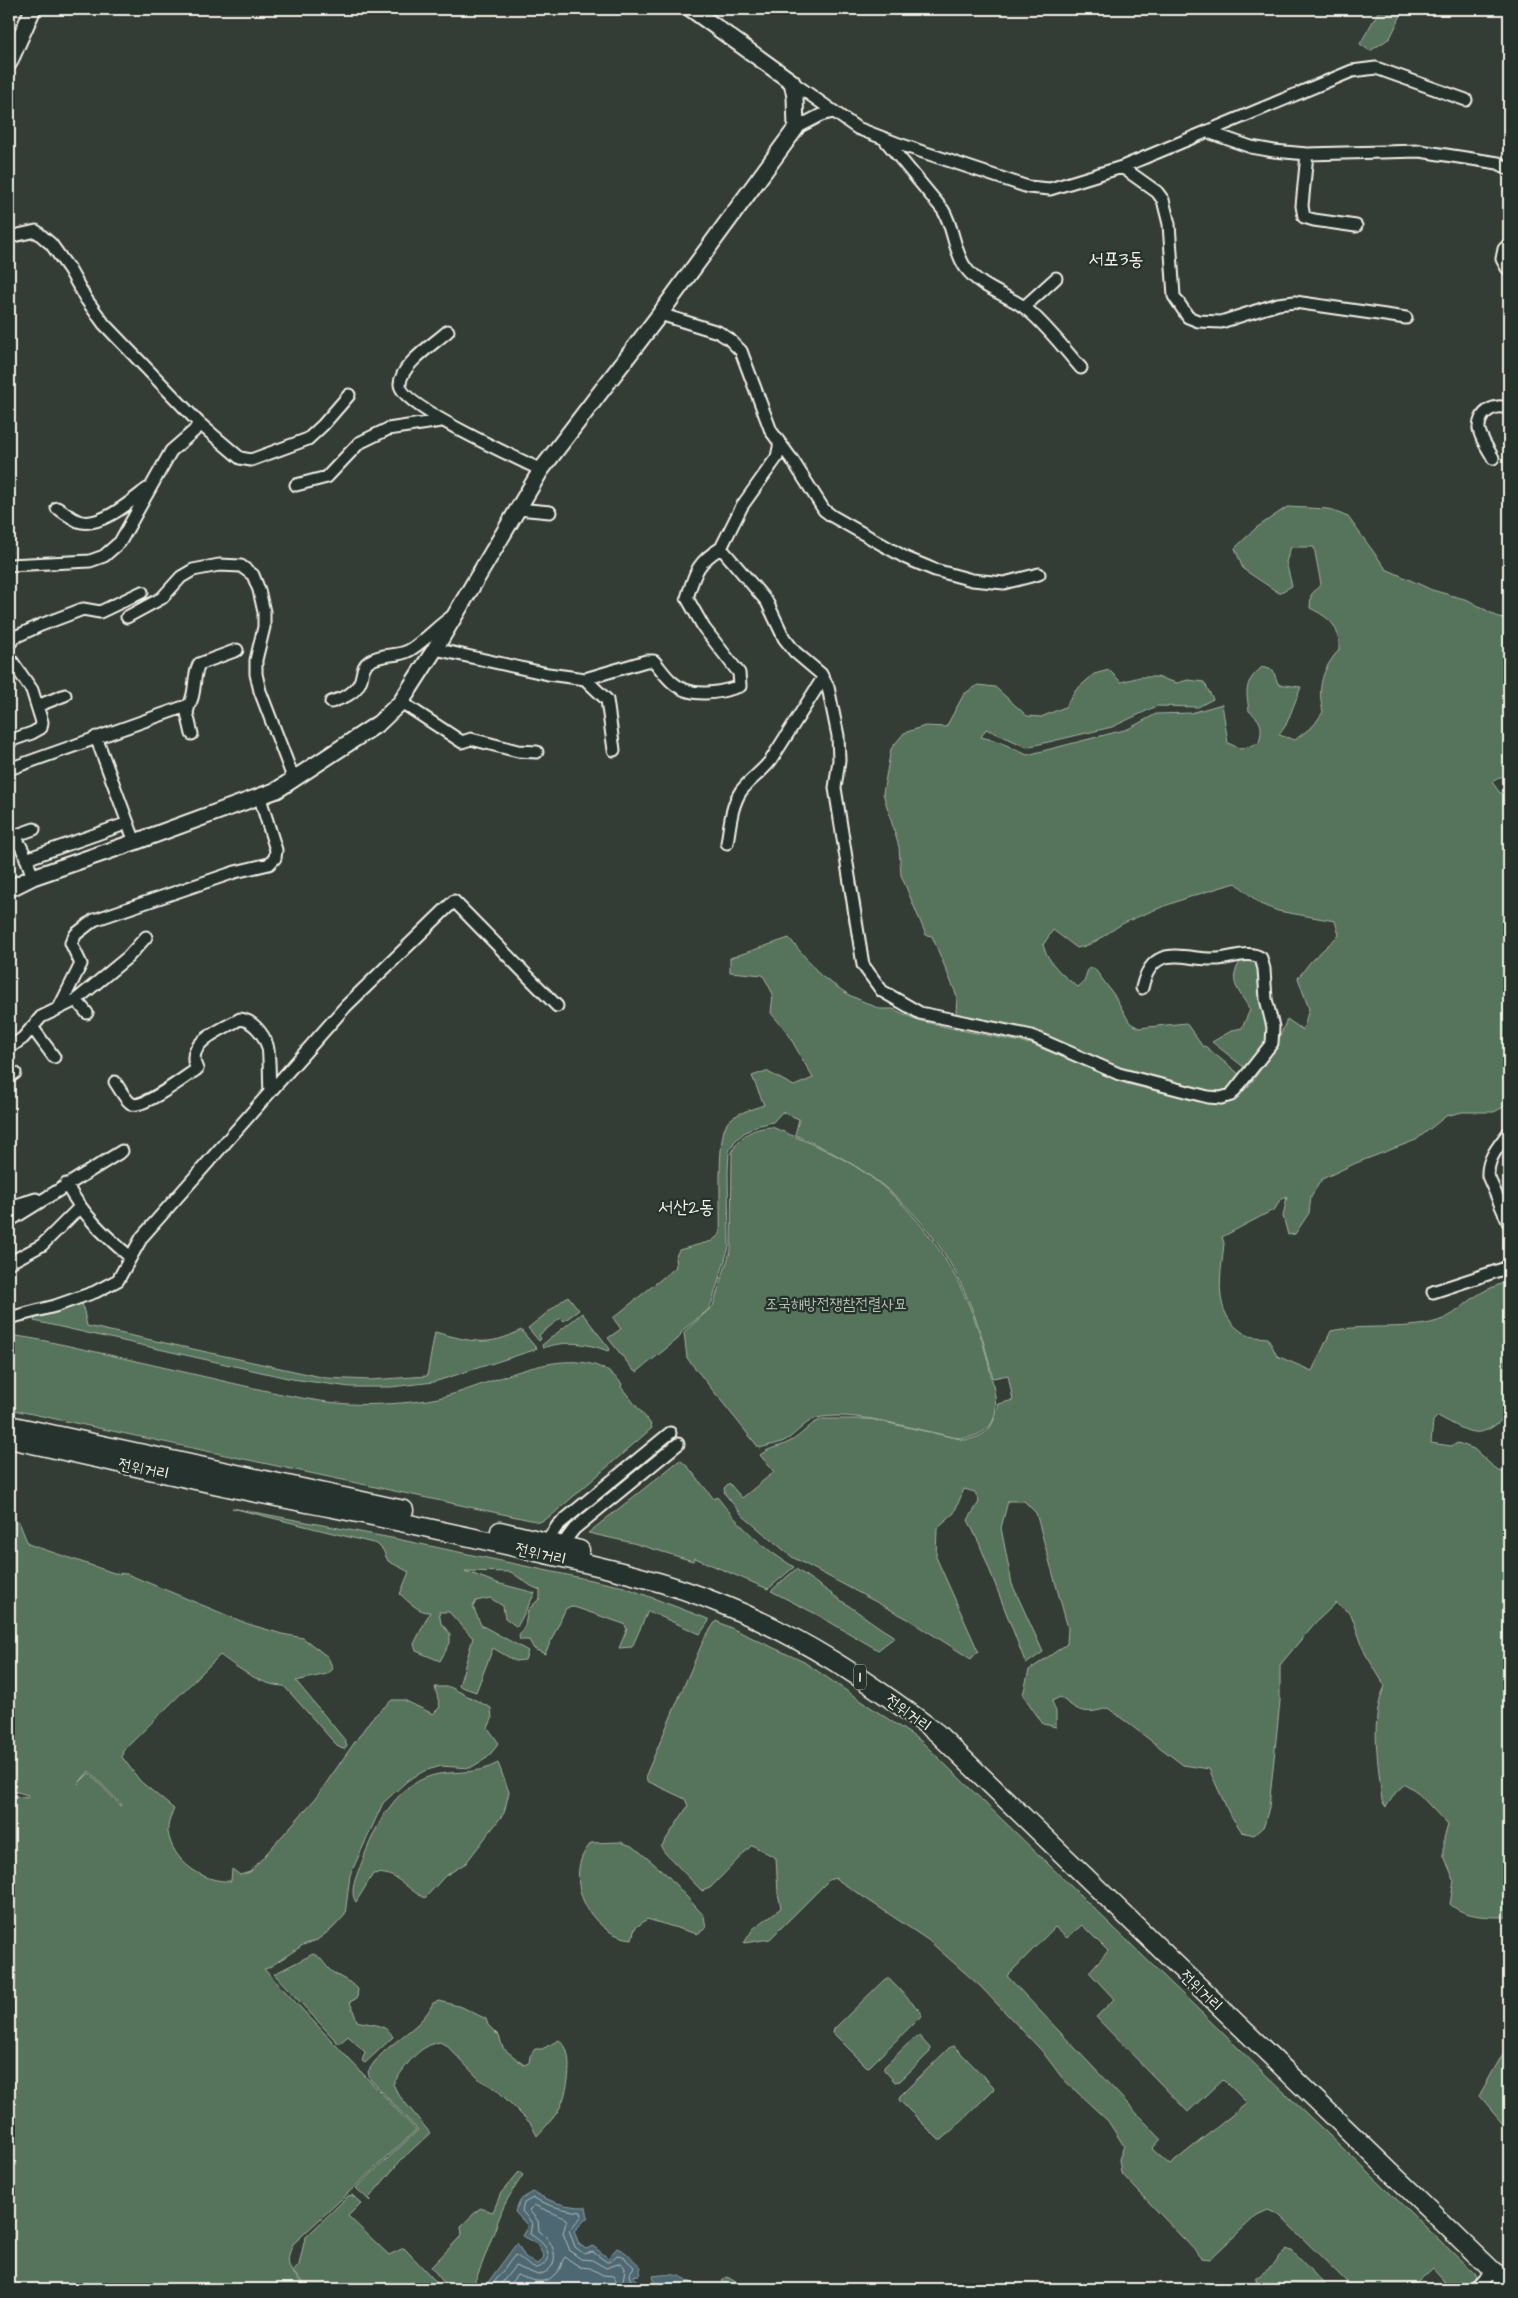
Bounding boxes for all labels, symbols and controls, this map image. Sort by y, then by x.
district label: 서포3동 [1088,246,1144,273]
district label: 서산2동 [658,1194,714,1221]
park label: 조국해방전쟁참전렬사묘 [765,1293,907,1315]
street label: 전위거리 [116,1453,171,1485]
street label: 전위거리 [513,1537,568,1570]
road number: 1 [854,1664,866,1690]
street label: 전위거리 [881,1689,936,1737]
street label: 전위거리 [1175,1965,1227,2017]

